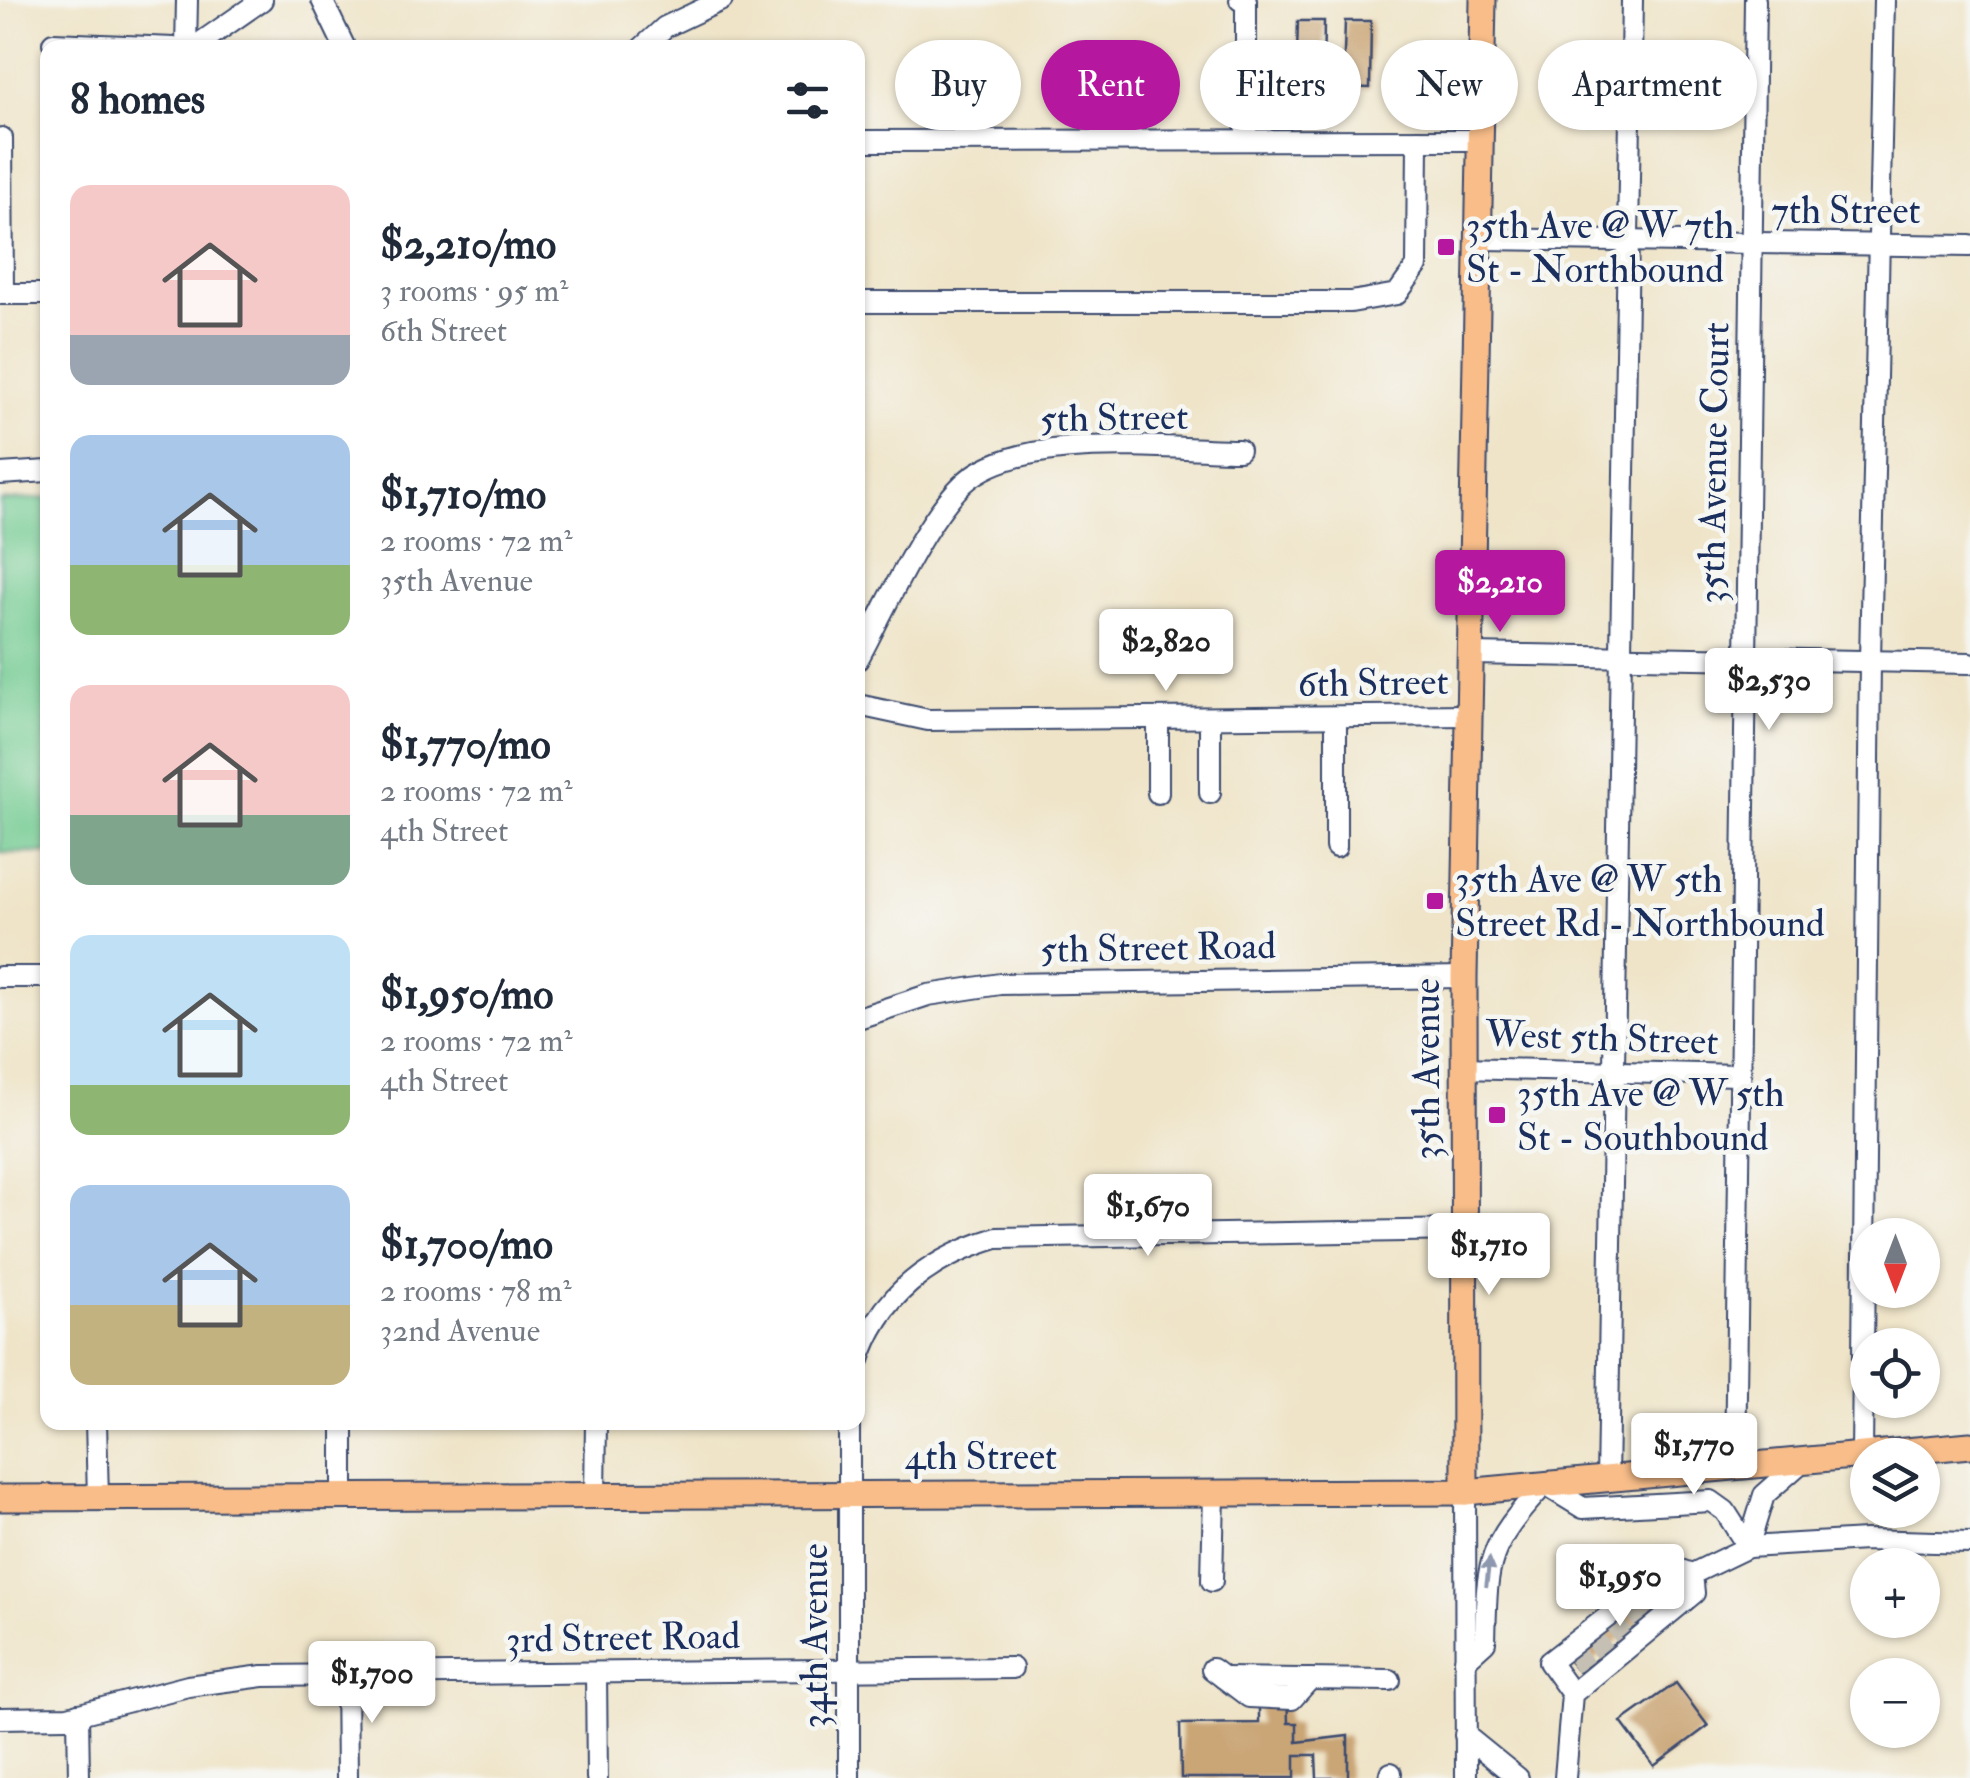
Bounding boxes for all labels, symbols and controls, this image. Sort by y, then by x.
chip: Buy [895,40,1021,130]
chip: Rent [1041,40,1180,130]
chip: Filters [1200,40,1361,130]
chip: New [1381,40,1518,130]
chip: Apartment [1538,40,1757,130]
icon: filters [780,73,835,128]
text: 8 homes [70,74,205,126]
street label: 7th Street [1771,187,1921,235]
place label: 35th Ave @ W 7th St - Northbound [1466,202,1734,294]
text: $2,210/mo [380,219,556,271]
icon: home [150,225,270,345]
marker: 35th Ave @ W 7th St - Northbound [1435,236,1457,258]
text: 3 rooms · 95 m² [380,271,568,311]
text: 6th Street [380,311,507,351]
street label: 35th Avenue Court [1688,322,1740,604]
street label: 5th Street [1039,393,1189,443]
text: $1,710/mo [380,469,546,521]
icon: home [150,475,270,595]
text: 2 rooms · 72 m² [380,521,573,561]
pin: $2,210 [1419,550,1581,635]
text: 35th Avenue [380,561,533,601]
text: $2,210 [1457,562,1543,602]
pin: $2,820 [1085,609,1247,694]
text: $2,820 [1121,621,1211,661]
pin: $2,530 [1688,648,1850,733]
street label: 6th Street [1297,658,1449,708]
text: $2,530 [1727,660,1811,700]
text: $1,770/mo [380,719,551,771]
icon: home [150,725,270,845]
text: 2 rooms · 72 m² [380,771,573,811]
text: 4th Street [380,811,508,851]
place label: 35th Ave @ W 5th Street Rd - Northbound [1455,856,1825,948]
marker: 35th Ave @ W 5th Street Rd - Northbound [1424,890,1446,912]
street label: 5th Street Road [1040,922,1277,974]
text: $1,950/mo [380,969,553,1021]
icon: home [150,975,270,1095]
street label: 35th Avenue [1403,978,1451,1160]
street label: West 5th Street [1484,1010,1719,1066]
text: 2 rooms · 72 m² [380,1021,573,1061]
text: 4th Street [380,1061,508,1101]
place label: 35th Ave @ W 5th St - Southbound [1517,1070,1784,1162]
marker: 35th Ave @ W 5th St - Southbound [1486,1104,1508,1126]
pin: $1,670 [1067,1174,1229,1259]
text: $1,670 [1106,1186,1190,1226]
pin: $1,710 [1408,1213,1570,1298]
north arrow [1850,1218,1940,1308]
map controls [1850,1218,1940,1748]
text: $1,700/mo [380,1219,553,1271]
icon: home [150,1225,270,1345]
text: $1,710 [1450,1225,1528,1265]
text: 2 rooms · 78 m² [380,1271,571,1311]
text: 32nd Avenue [380,1311,540,1351]
button: locate [1850,1328,1940,1418]
pin: $1,770 [1613,1413,1775,1498]
text: $1,770 [1653,1425,1735,1465]
street label: 4th Street [905,1433,1057,1481]
button: layers [1850,1438,1940,1528]
street label: 34th Avenue [791,1543,839,1729]
pin: $1,950 [1539,1544,1701,1629]
button: + [1850,1548,1940,1638]
one-way arrow [1480,1555,1496,1587]
text: $1,950 [1578,1556,1662,1596]
street label: 3rd Street Road [505,1612,741,1664]
pin: $1,700 [291,1641,453,1726]
text: $1,700 [330,1653,414,1693]
button: − [1850,1658,1940,1748]

